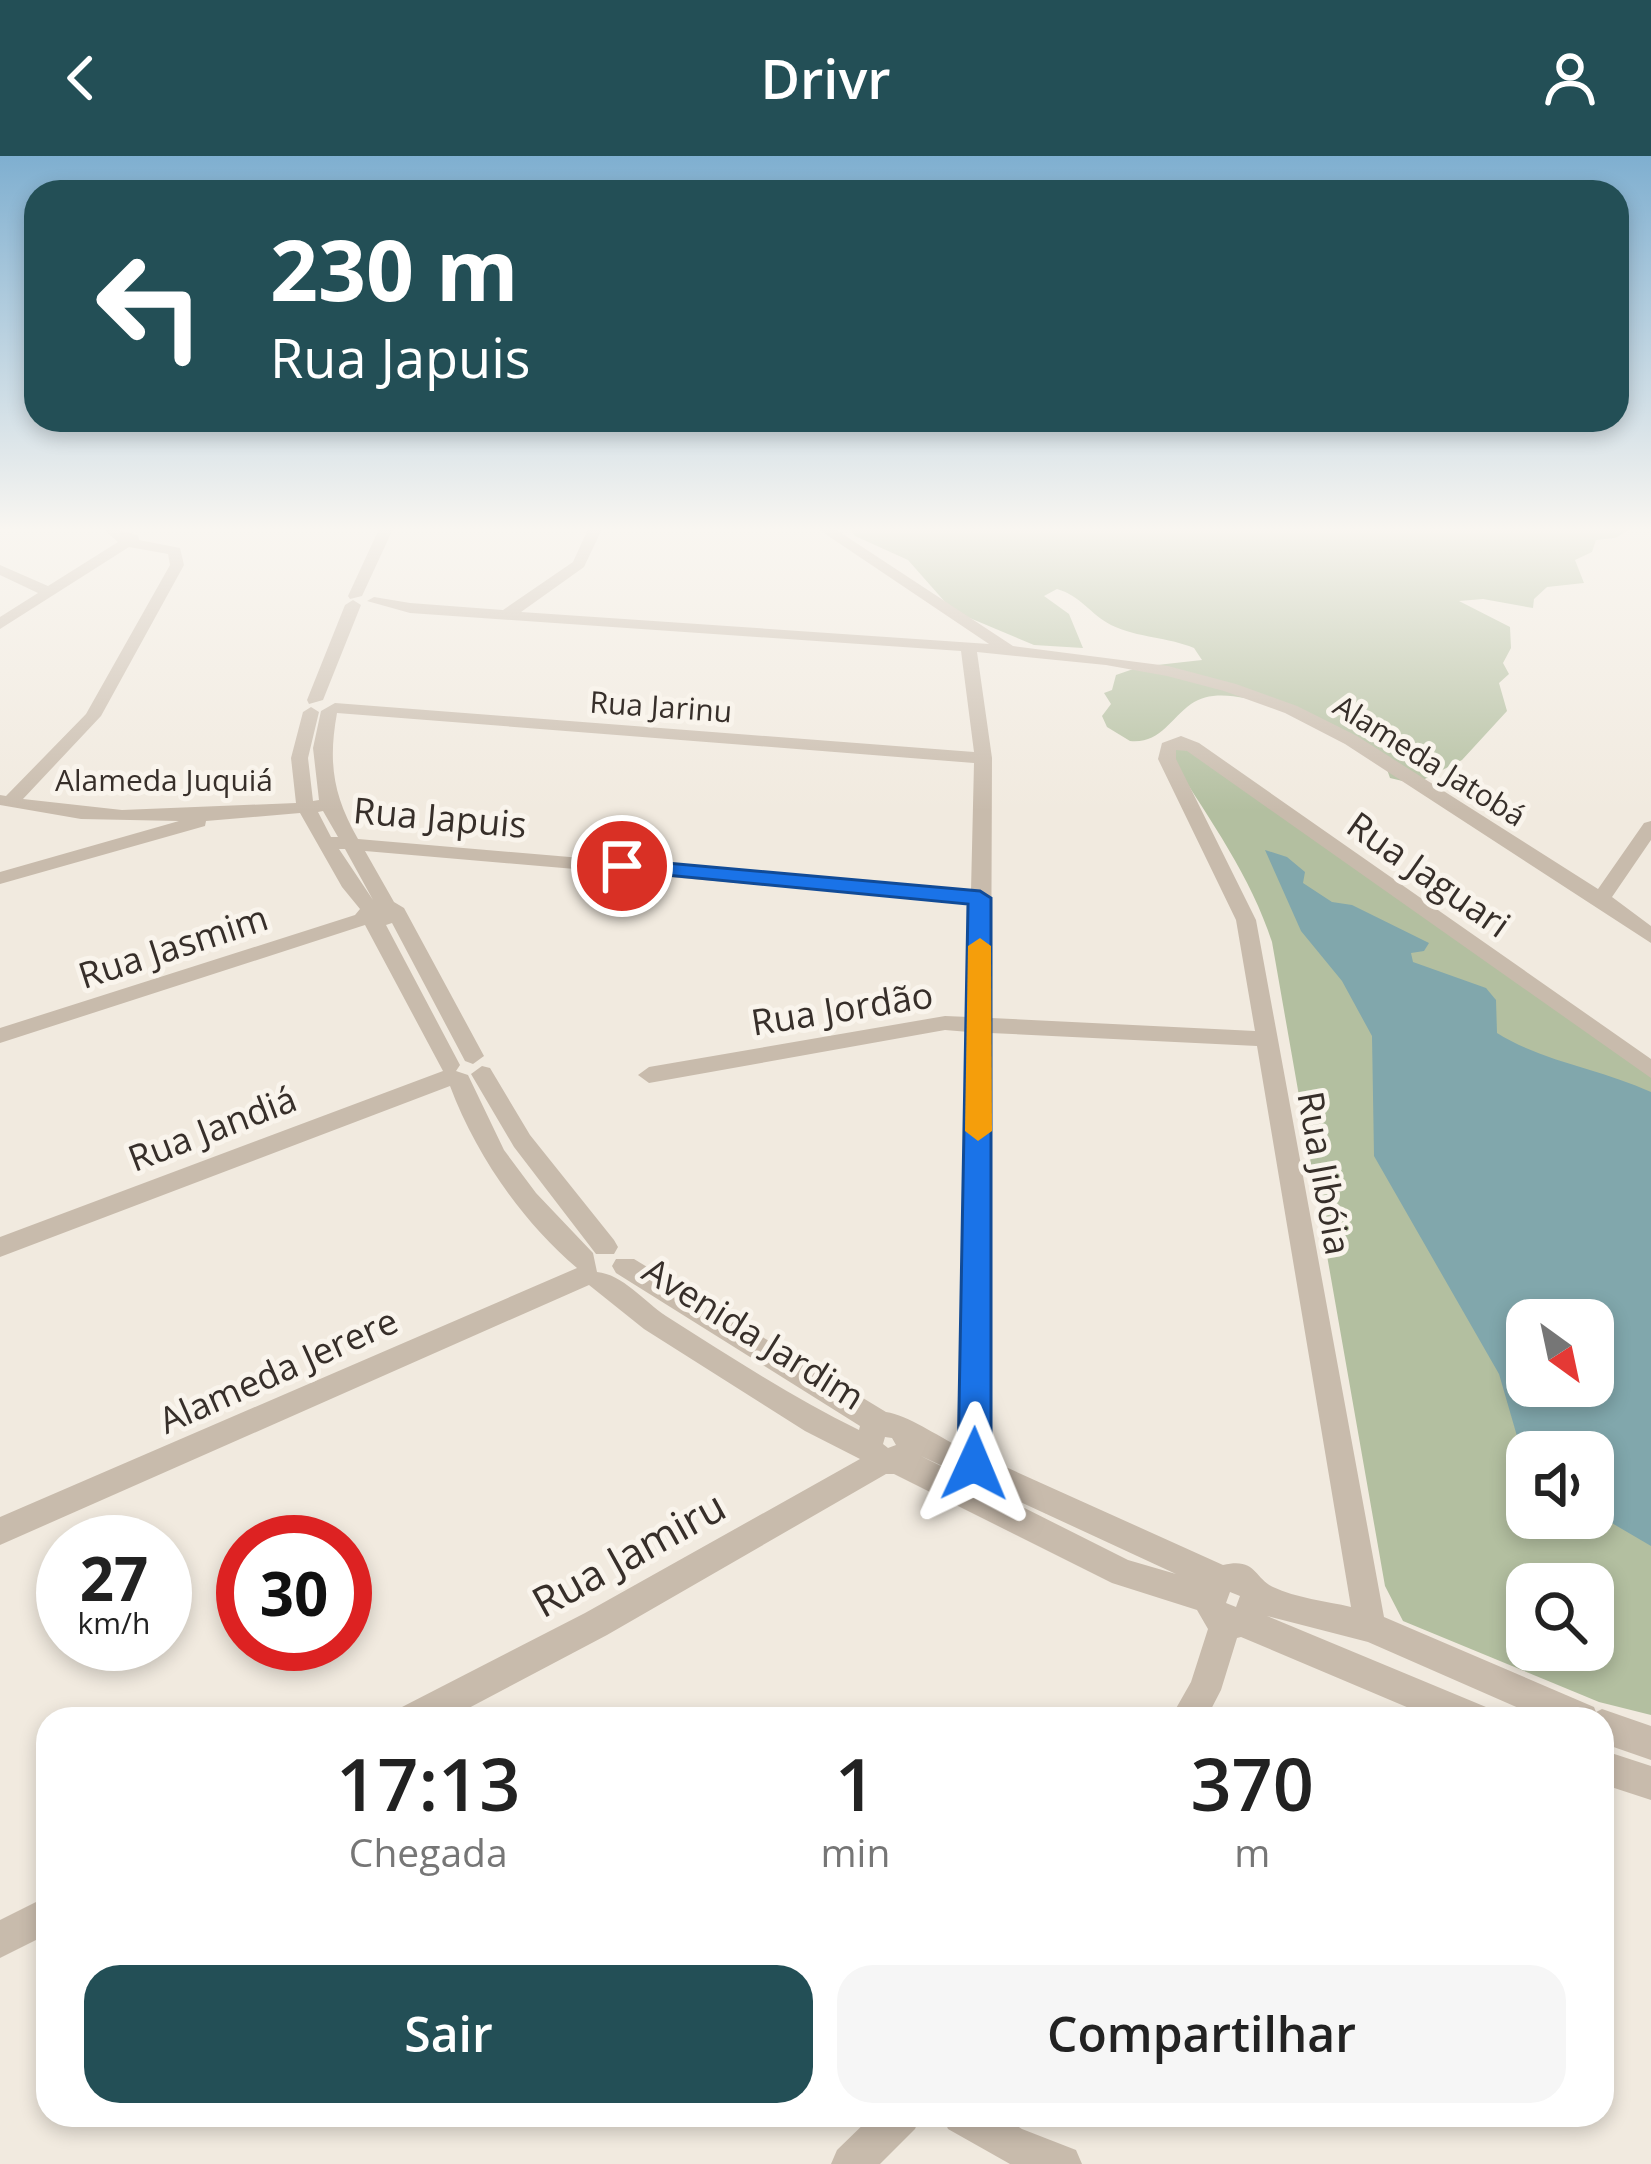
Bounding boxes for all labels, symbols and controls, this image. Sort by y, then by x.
text: Drivr [760,41,891,115]
icon: back [48,45,114,111]
icon: person [1537,45,1603,111]
text: 230 m [270,211,518,326]
icon: left [72,228,228,384]
text: Rua Japuis [270,320,531,394]
street label: Rua Jarinu [588,681,734,731]
street label: Alameda Jatobá [1326,685,1534,835]
street label: Alameda Juquiá [55,759,273,800]
street label: Rua Japuis [351,785,529,849]
street label: Rua Jaguari [1338,800,1520,948]
pin [571,815,673,917]
icon: arrive [589,833,655,899]
street label: Rua Jasmim [72,892,274,1000]
street label: Rua Jordão [748,969,936,1047]
street label: Rua Jandiá [121,1073,303,1183]
street label: Rua Jibóia [1287,1087,1363,1259]
street label: Avenida Jardim [634,1245,874,1421]
street label: Alameda Jerere [151,1295,405,1445]
north arrow [1506,1299,1614,1407]
map controls [1506,1299,1614,1671]
position arrow [911,1401,1037,1527]
button: sound [1506,1431,1614,1539]
street label: Rua Jamiru [521,1476,735,1630]
speed limit sign: 30 [216,1515,372,1671]
text: 27 [80,1537,148,1619]
button: search [1506,1563,1614,1671]
text: km/h [78,1602,150,1643]
text: 17:13 [336,1734,520,1832]
text: 1 [835,1734,876,1832]
text: 370 [1190,1734,1314,1832]
text: Chegada [349,1825,508,1878]
text: min [821,1825,890,1878]
text: m [1234,1825,1270,1878]
button: Sair [84,1965,813,2103]
button: Compartilhar [837,1965,1566,2103]

